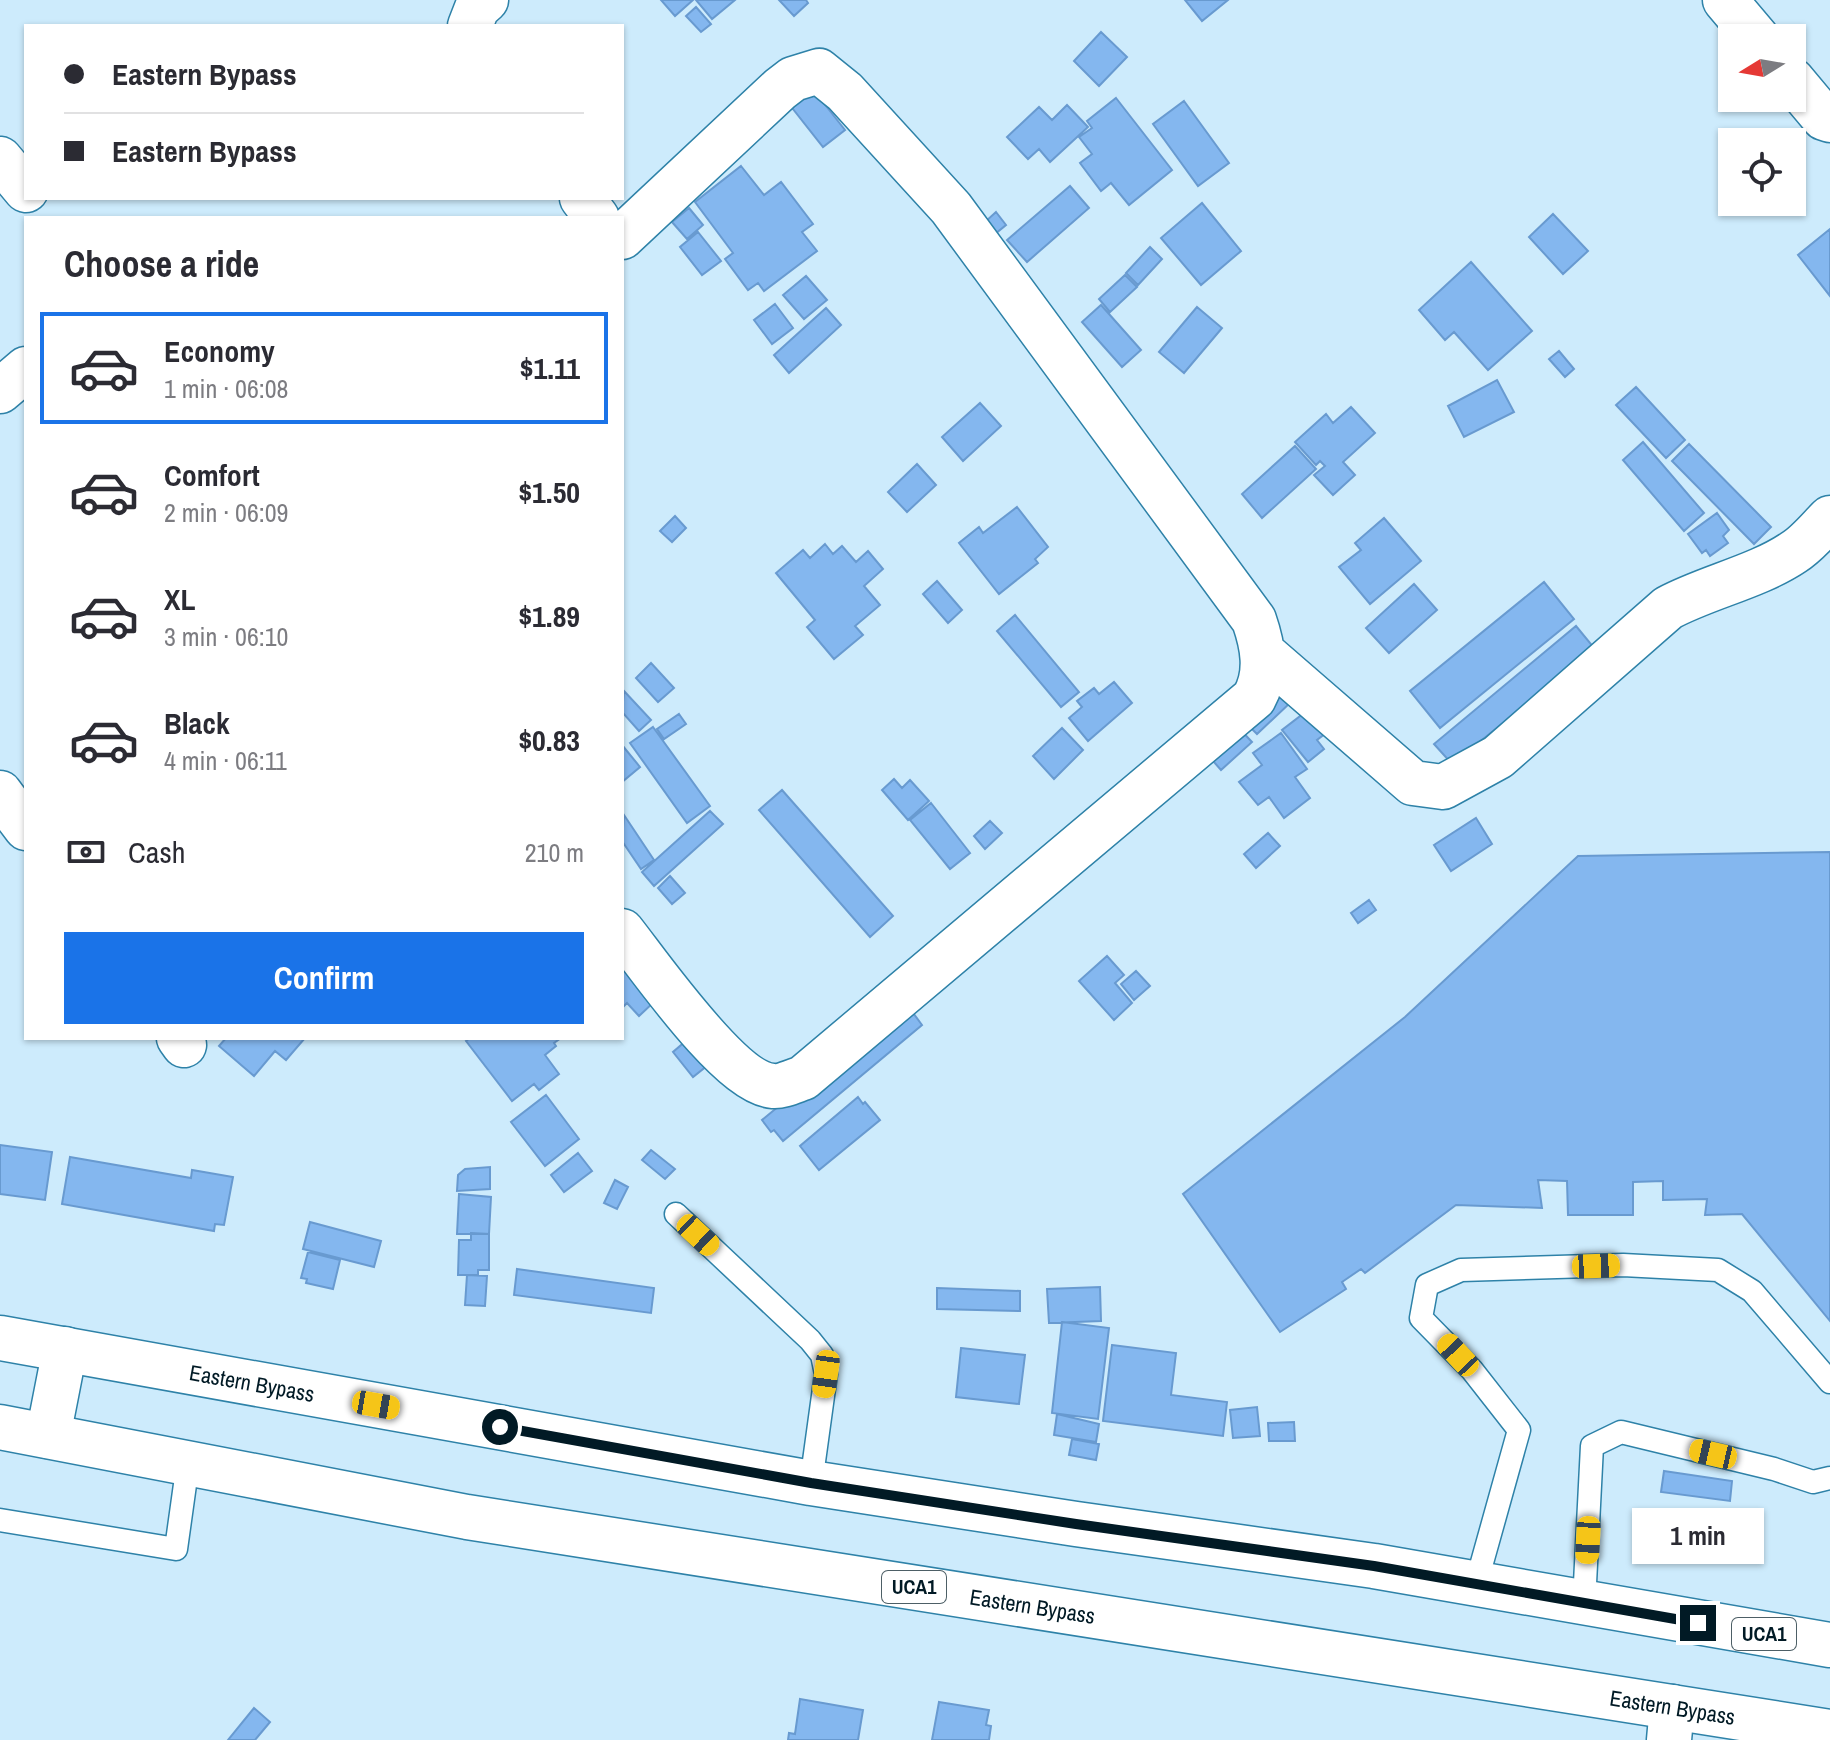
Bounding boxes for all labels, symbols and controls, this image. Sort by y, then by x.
north arrow [1718,24,1806,112]
map controls [1718,24,1806,216]
text: Eastern Bypass [112,54,297,94]
button: locate [1718,128,1806,216]
text: Eastern Bypass [112,131,297,171]
text: Choose a ride [64,240,259,288]
text: Economy [164,331,275,371]
icon: car [68,332,140,404]
text: $1.11 [520,348,580,388]
text: 1 min · 06:08 [164,371,288,406]
text: Comfort [164,455,260,495]
icon: car [68,456,140,528]
text: $1.50 [518,472,580,512]
text: 2 min · 06:09 [164,495,288,530]
text: XL [164,579,195,619]
icon: car [68,580,140,652]
text: $1.89 [518,596,580,636]
text: 3 min · 06:10 [164,619,288,654]
text: Black [164,703,230,743]
icon: car [68,704,140,776]
text: $0.83 [518,720,580,760]
text: 4 min · 06:11 [164,743,287,778]
icon: cash [64,830,108,874]
text: Cash [128,832,185,872]
text: 210 m [525,835,584,870]
button: Confirm [64,932,584,1024]
car [672,1210,724,1260]
car [1572,1253,1620,1279]
car [1433,1329,1483,1381]
car [811,1349,841,1399]
street label: Eastern Bypass [187,1357,317,1409]
car [350,1389,402,1421]
route start [482,1409,518,1445]
car [1687,1437,1739,1471]
callout: 1 min [1632,1507,1764,1563]
car [1575,1515,1601,1565]
text: 1 min [1670,1518,1726,1553]
road number: UCA1 [882,1571,946,1603]
street label: Eastern Bypass [968,1582,1097,1631]
route end [1680,1605,1716,1641]
road number: UCA1 [1732,1618,1796,1650]
street label: Eastern Bypass [1608,1682,1737,1732]

